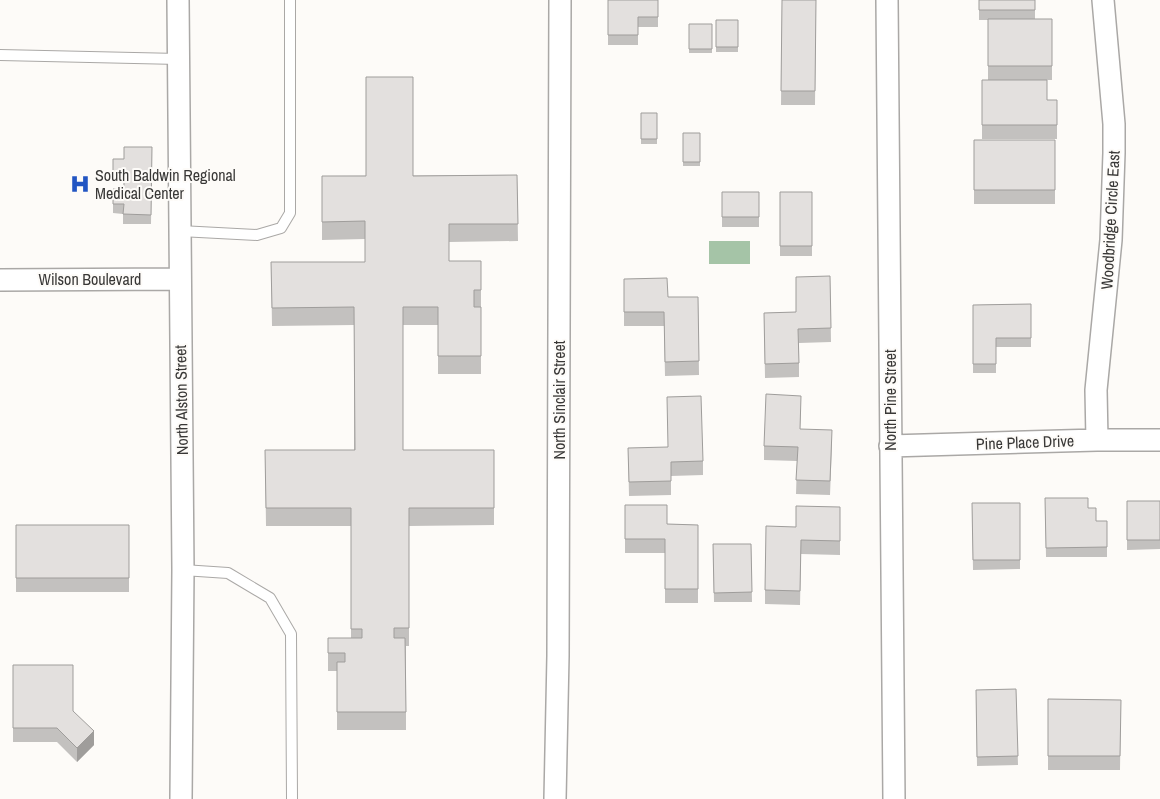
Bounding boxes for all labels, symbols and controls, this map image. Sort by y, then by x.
street label: Woodbridge Circle East [1095,150,1125,290]
place label: South Baldwin Regional Medical Center [95,164,236,204]
hospital icon: South Baldwin Regional Medical Center [69,173,91,195]
street label: Wilson Boulevard [39,268,141,290]
street label: North Sinclair Street [548,340,570,459]
street label: North Alston Street [169,344,193,455]
street label: North Pine Street [879,349,901,451]
street label: Pine Place Drive [975,429,1075,455]

